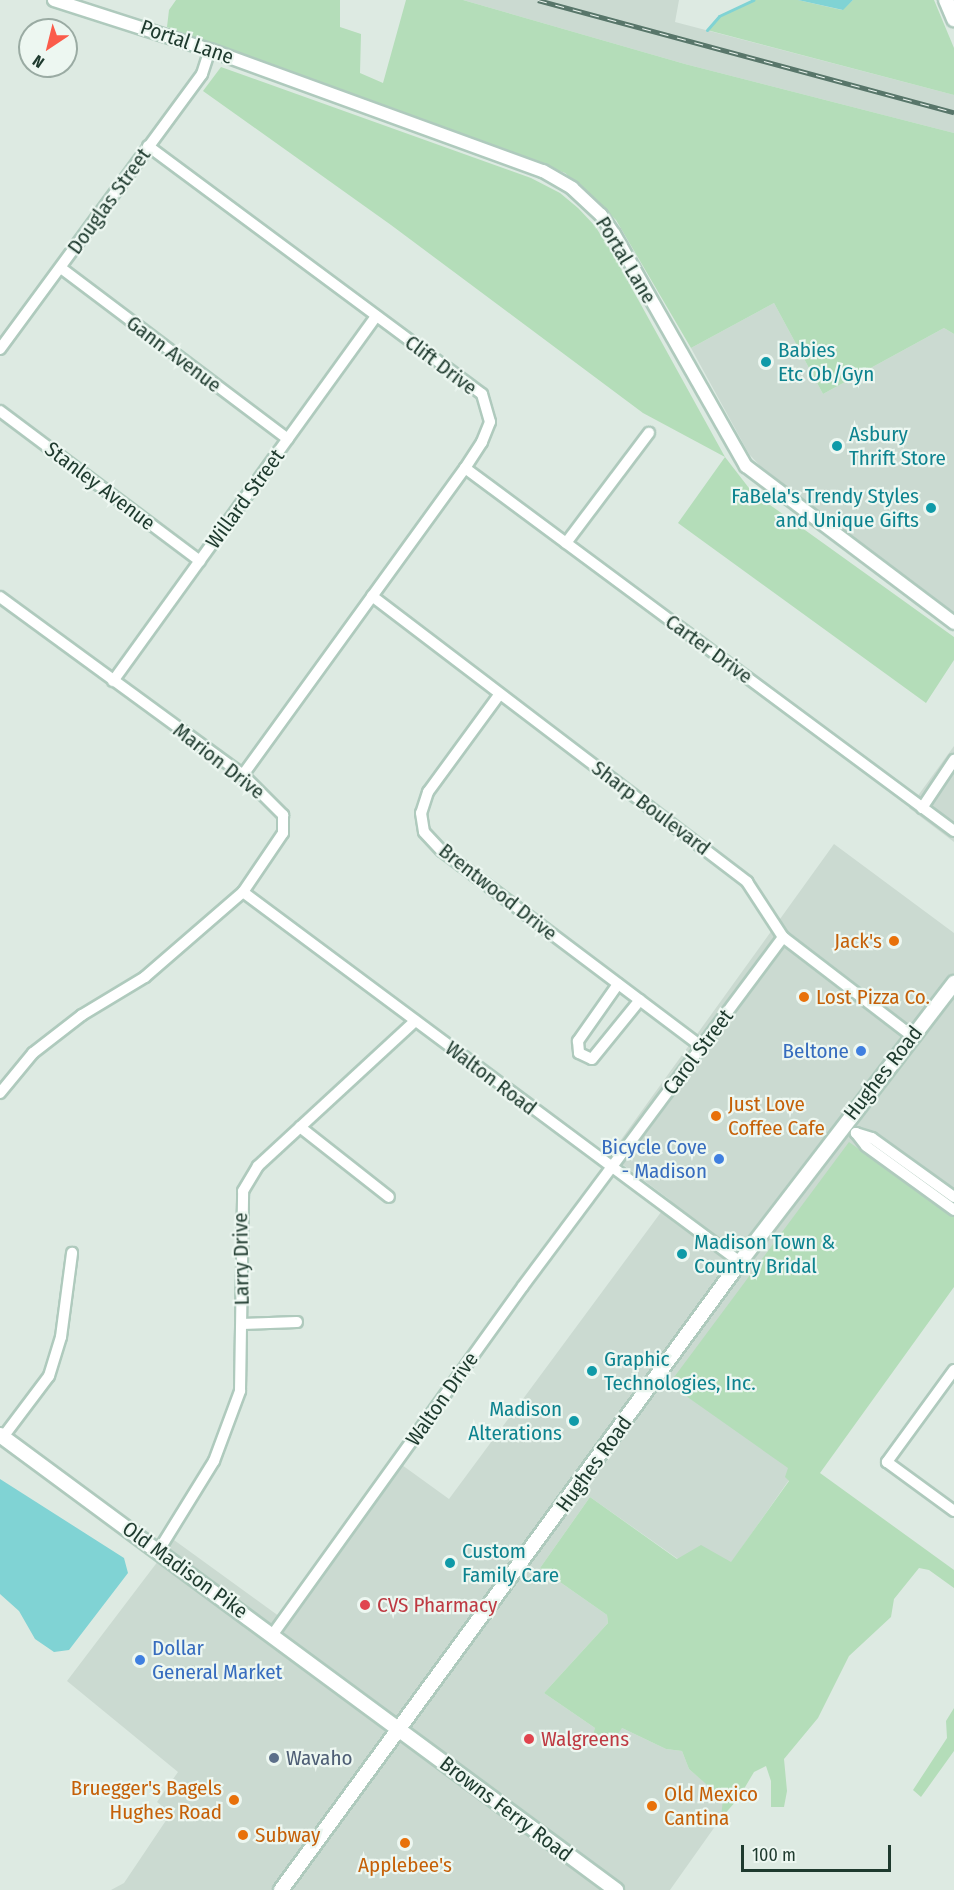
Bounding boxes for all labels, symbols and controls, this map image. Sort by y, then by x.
street label: Portal Lane [137,14,237,70]
north arrow [18,18,78,78]
text: N [29,51,48,72]
street label: Douglas Street [62,143,156,259]
street label: Portal Lane [590,212,662,308]
street label: Gann Avenue [121,310,227,398]
street label: Clift Drive [400,330,482,400]
place label: Babies Etc Ob/Gyn [778,337,874,387]
marker: Babies Etc Ob/Gyn [759,355,773,369]
place label: Asbury Thrift Store [849,421,946,471]
street label: Stanley Avenue [40,436,160,536]
marker: Asbury Thrift Store [830,439,844,453]
street label: Willard Street [200,444,290,554]
place label: FaBela's Trendy Styles and Unique Gifts [731,483,919,533]
marker: FaBela's Trendy Styles and Unique Gifts [924,501,938,515]
street label: Carter Drive [660,609,758,689]
street label: Marion Drive [168,717,270,805]
street label: Sharp Boulevard [587,755,715,861]
street label: Brentwood Drive [434,838,562,946]
place label: Jack's [834,928,882,954]
marker: Jack's [887,934,901,948]
place label: Lost Pizza Co. [816,984,930,1010]
marker: Lost Pizza Co. [797,990,811,1004]
street label: Carol Street [658,1004,738,1100]
street label: Hughes Road [838,1021,928,1125]
street label: Walton Road [440,1035,542,1121]
place label: Beltone [783,1038,849,1064]
marker: Beltone [854,1044,868,1058]
place label: Just Love Coffee Cafe [728,1091,825,1141]
marker: Just Love Coffee Cafe [709,1109,723,1123]
place label: Bicycle Cove - Madison [601,1134,707,1184]
marker: Bicycle Cove - Madison [712,1152,726,1166]
street label: Larry Drive [228,1212,254,1306]
place label: Madison Town & Country Bridal [694,1229,835,1279]
marker: Madison Town & Country Bridal [675,1247,689,1261]
place label: Graphic Technologies, Inc. [604,1346,756,1396]
street label: Walton Drive [400,1347,484,1451]
marker: Graphic Technologies, Inc. [585,1364,599,1378]
place label: Madison Alterations [468,1396,562,1446]
street label: Hughes Road [551,1411,637,1517]
marker: Madison Alterations [567,1414,581,1428]
street label: Old Madison Pike [117,1516,253,1624]
place label: Custom Family Care [462,1538,559,1588]
marker: Custom Family Care [443,1556,457,1570]
place label: CVS Pharmacy [377,1592,497,1618]
marker: CVS Pharmacy [358,1598,372,1612]
place label: Dollar General Market [152,1635,282,1685]
marker: Dollar General Market [133,1653,147,1667]
place label: Walgreens [541,1726,629,1752]
marker: Walgreens [522,1732,536,1746]
place label: Wavaho [286,1745,353,1771]
marker: Wavaho [267,1751,281,1765]
street label: Browns Ferry Road [435,1751,577,1867]
place label: Bruegger's Bagels Hughes Road [71,1775,222,1825]
place label: Old Mexico Cantina [664,1781,758,1831]
marker: Bruegger's Bagels Hughes Road [227,1793,241,1807]
marker: Old Mexico Cantina [645,1799,659,1813]
place label: Subway [255,1822,320,1848]
marker: Subway [236,1828,250,1842]
scale bar [744,1833,894,1871]
marker: Applebee's [398,1836,412,1850]
text: 100 m [752,1844,796,1866]
place label: Applebee's [358,1852,452,1878]

